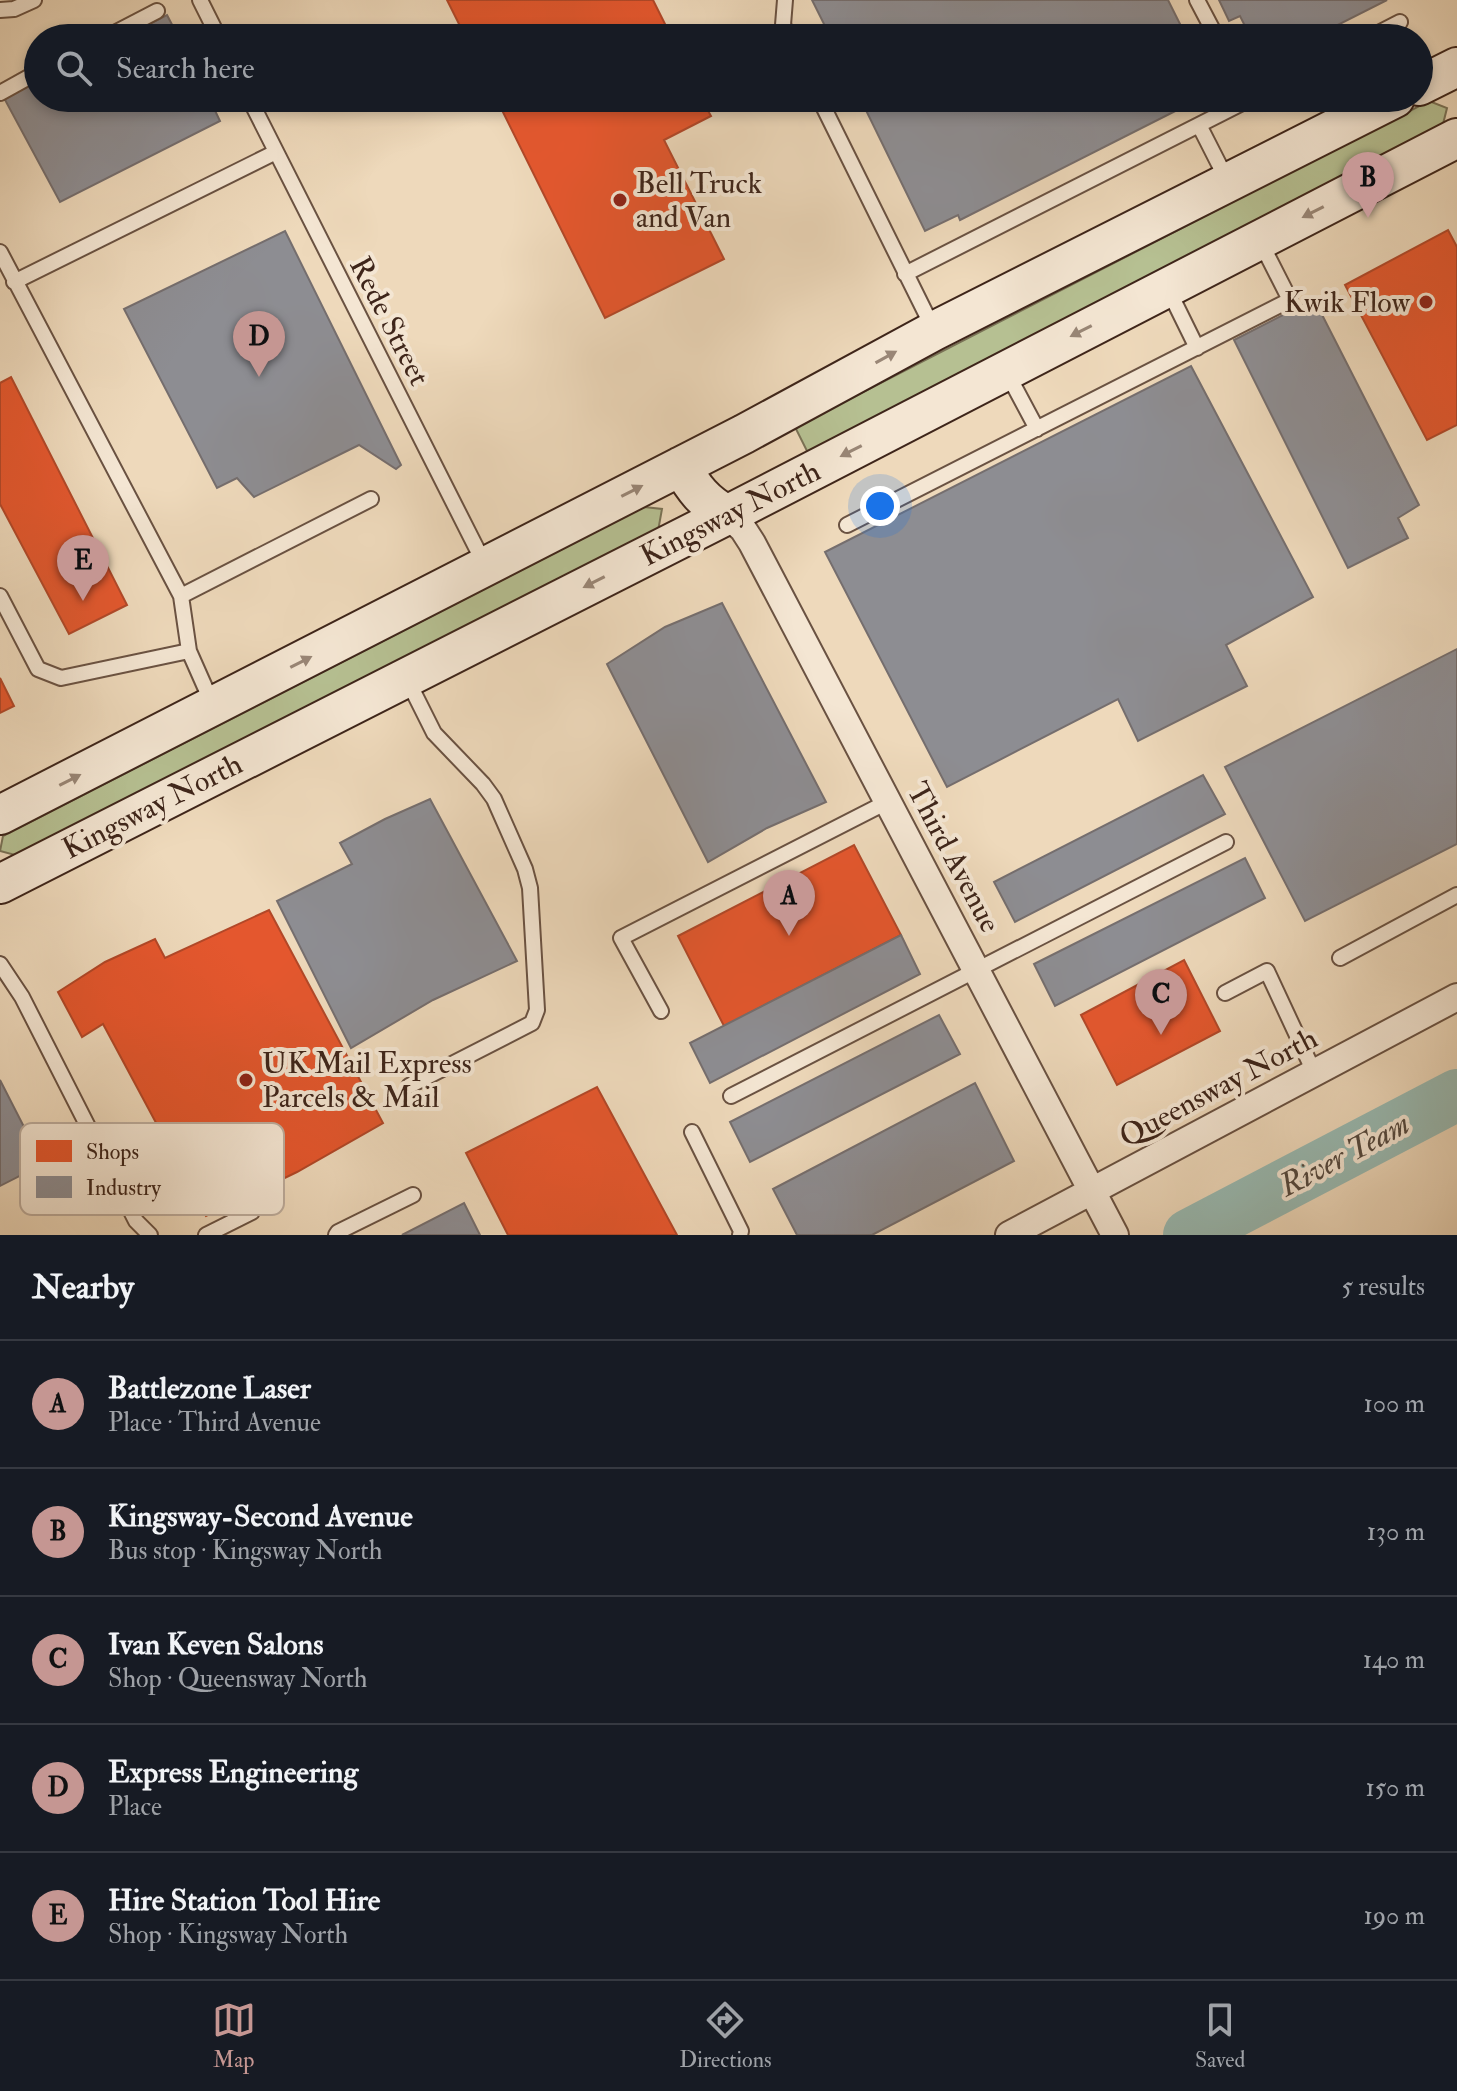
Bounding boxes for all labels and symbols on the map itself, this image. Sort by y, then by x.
pin: B [1342,152,1394,218]
place label: Bell Truck and Van [636,165,762,236]
marker: Bell Truck and Van [611,191,629,209]
one-way arrow [1301,206,1324,219]
street label: Rede Street [341,251,438,392]
place label: Kwik Flow [1284,284,1411,321]
marker: Kwik Flow [1417,293,1435,311]
pin: D [233,311,285,377]
one-way arrow [1070,324,1093,338]
one-way arrow [875,350,898,363]
one-way arrow [839,444,862,457]
street label: Kingsway North [634,452,826,575]
one-way arrow [620,485,643,498]
your location [860,486,900,526]
pin: E [57,535,109,601]
one-way arrow [583,576,606,589]
one-way arrow [290,655,313,668]
street label: Kingsway North [56,745,248,868]
one-way arrow [58,773,81,786]
street label: Third Avenue [899,776,1009,939]
pin: A [763,870,815,936]
pin: C [1135,969,1187,1035]
street label: Queensway North [1113,1020,1324,1155]
place label: UK Mail Express Parcels & Mail [262,1045,472,1116]
marker: UK Mail Express Parcels & Mail [237,1071,255,1089]
water label: River Team [1272,1104,1417,1206]
legend [20,1123,284,1215]
text: Shops [86,1138,139,1167]
text: Industry [86,1174,161,1202]

